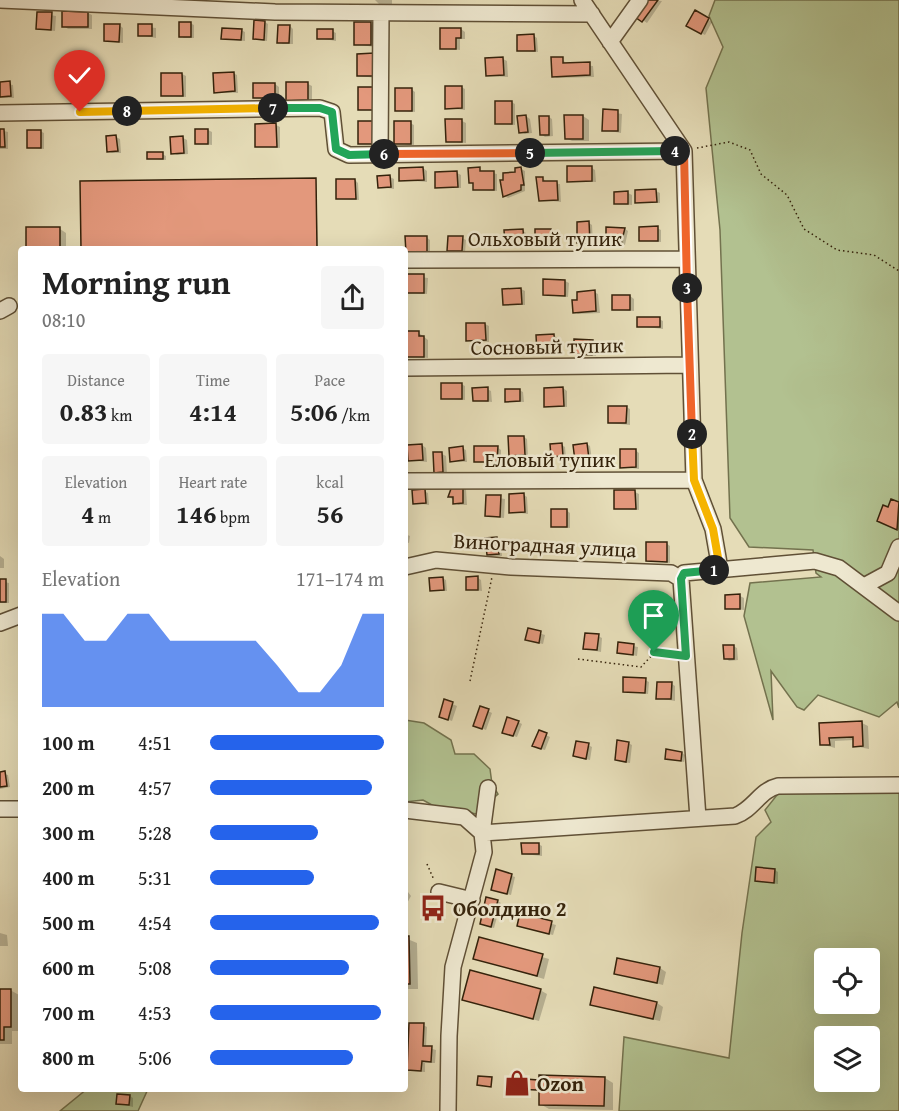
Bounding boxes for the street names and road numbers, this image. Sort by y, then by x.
street label: Ольховый тупик [468,223,622,254]
street label: Сосновый тупик [470,329,624,363]
street label: Еловый тупик [484,444,616,475]
street label: Виноградная улица [453,525,637,565]

